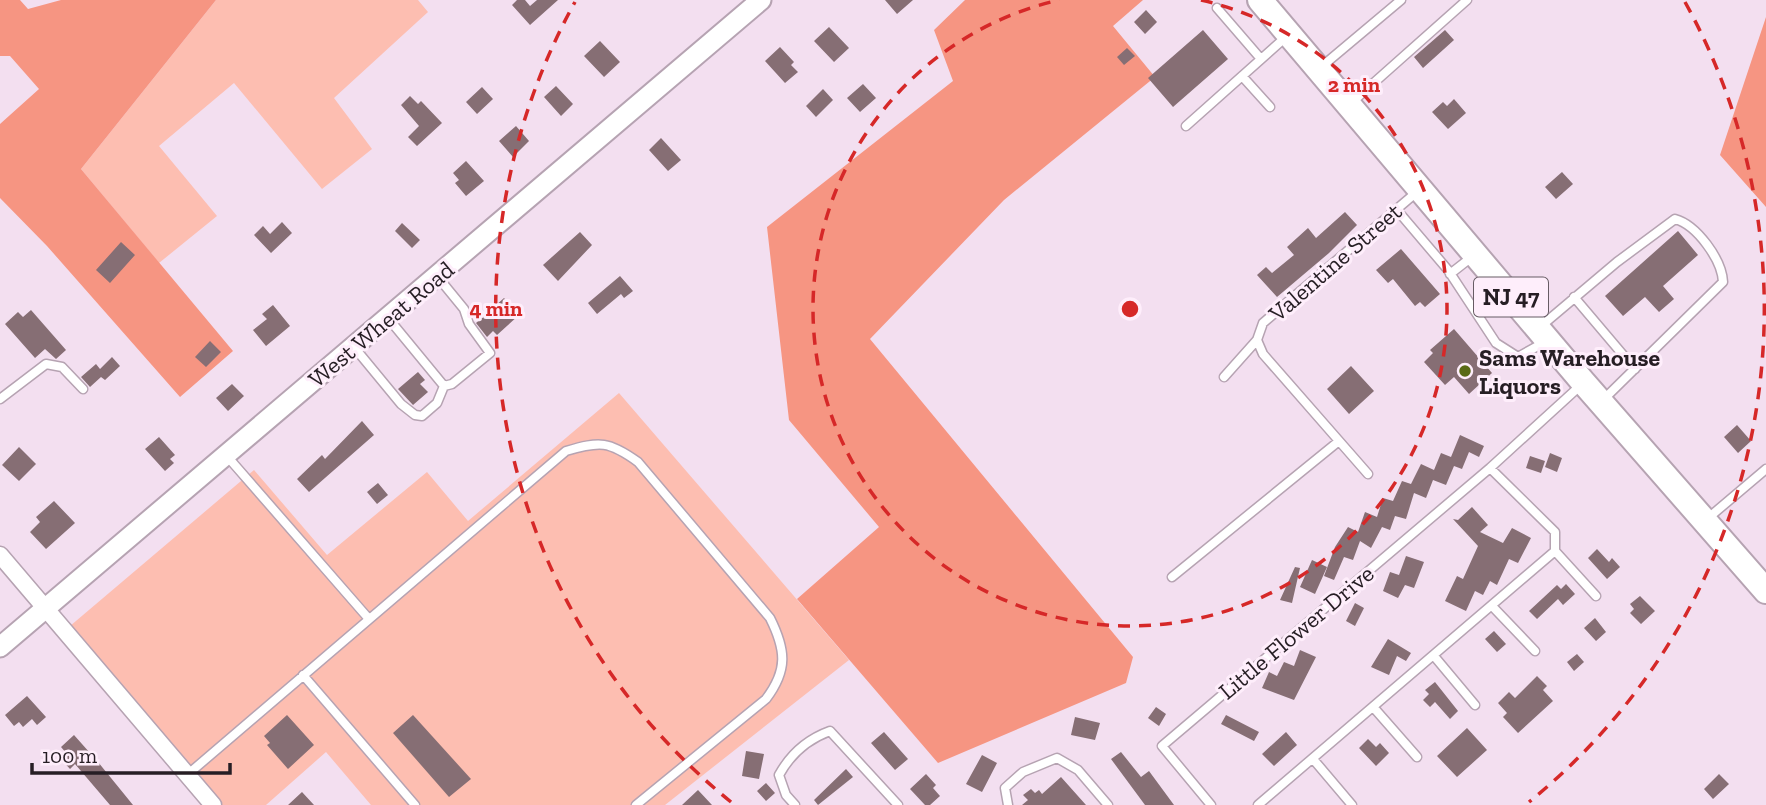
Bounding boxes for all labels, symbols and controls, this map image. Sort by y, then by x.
text: 2 min [1328,72,1381,97]
street label: Valentine Street [1262,196,1407,328]
street label: West Wheat Road [302,255,460,393]
road number: NJ 47 [1474,278,1548,316]
text: 4 min [469,296,523,321]
centre of rings [1118,297,1142,321]
place label: Sams Warehouse Liquors [1479,343,1661,400]
marker: Sams Warehouse Liquors [1457,363,1473,379]
street label: Little Flower Drive [1213,559,1379,705]
scale bar [32,732,229,776]
text: 100 m [42,743,97,768]

